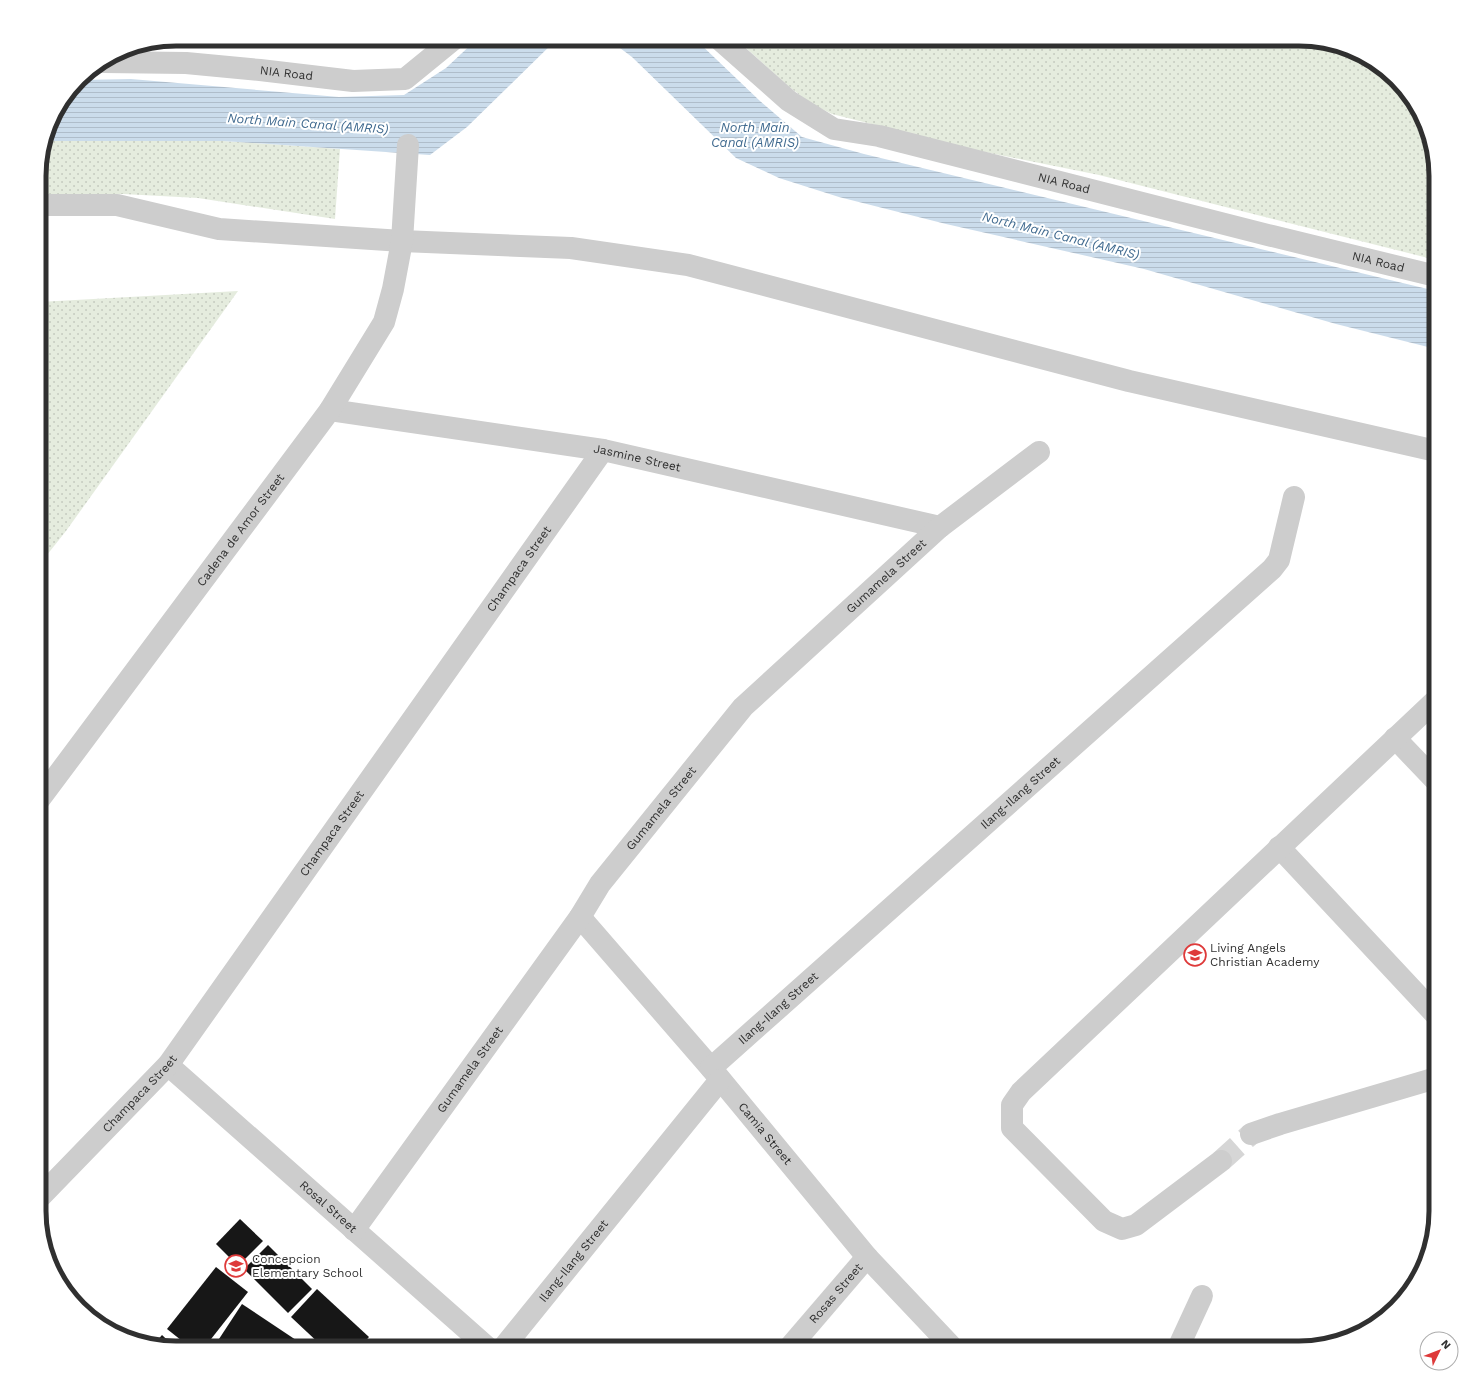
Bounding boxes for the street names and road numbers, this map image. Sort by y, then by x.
street label: NIA Road [259,63,314,83]
street label: NIA Road [1037,170,1092,196]
street label: NIA Road [1351,249,1406,275]
street label: Jasmine Street [593,442,682,475]
street label: Cadena de Amor Street [194,471,287,589]
street label: Champaca Street [484,523,554,614]
street label: Gumamela Street [843,536,929,616]
street label: Ilang-Ilang Street [978,754,1063,832]
street label: Gumamela Street [623,764,699,853]
street label: Champaca Street [297,788,367,879]
street label: Ilang-Ilang Street [735,969,821,1047]
street label: Gumamela Street [434,1024,506,1115]
street label: Champaca Street [100,1052,180,1135]
street label: Camia Street [735,1100,795,1168]
street label: Rosal Street [297,1178,360,1236]
street label: Ilang-Ilang Street [536,1217,611,1305]
street label: Rosas Street [806,1260,865,1326]

